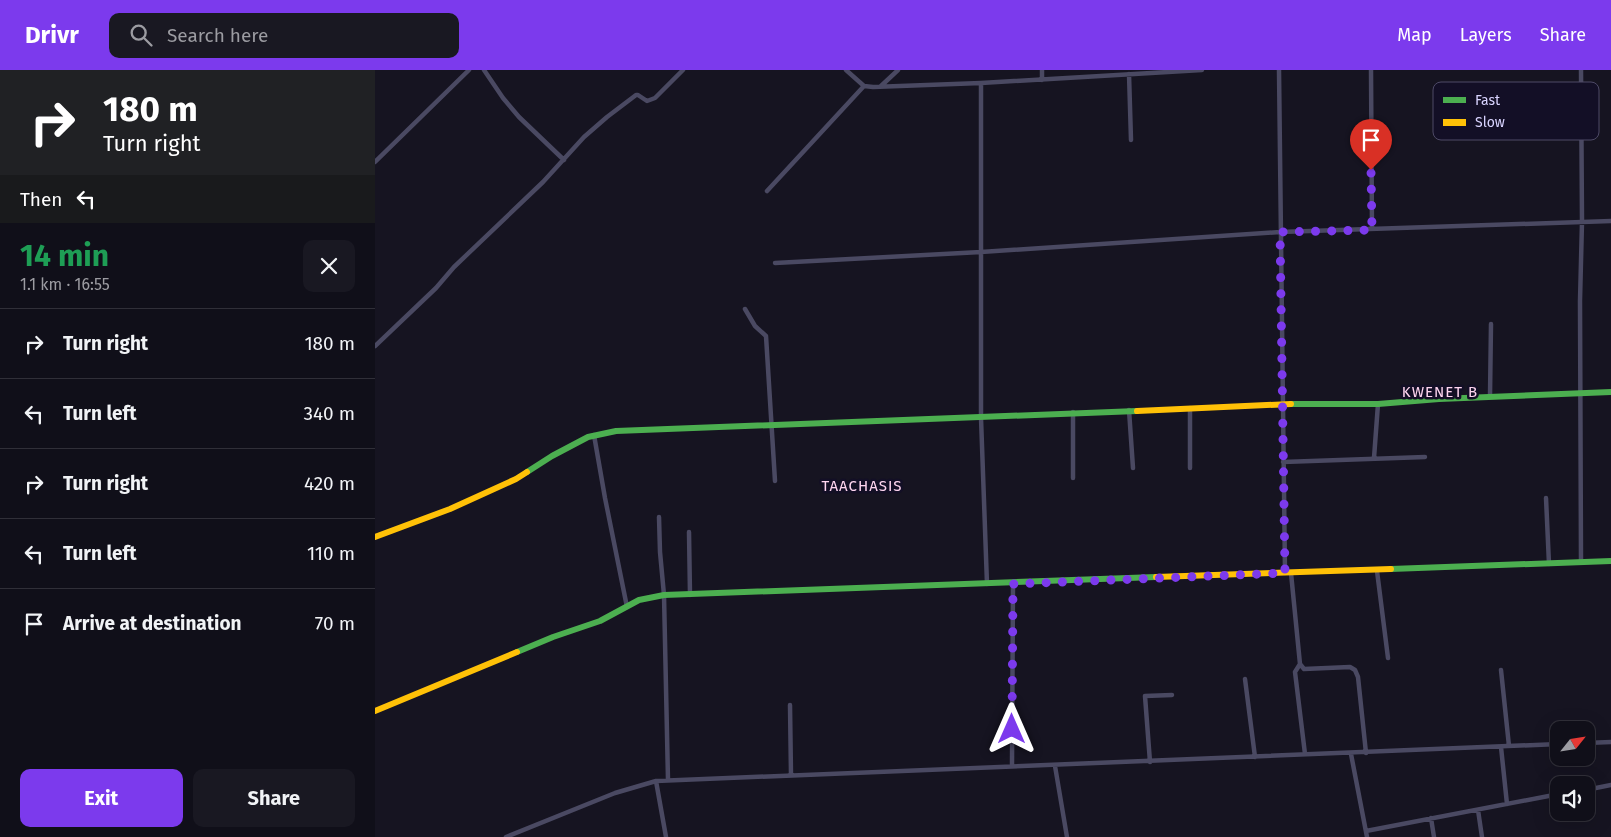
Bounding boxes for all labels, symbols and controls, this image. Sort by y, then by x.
search box [109,13,459,58]
text: Drivr [25,21,79,49]
icon: search [127,21,155,49]
text: Search here [167,24,268,47]
text: Map [1397,24,1432,46]
text: Layers [1460,24,1512,46]
text: Share [1540,24,1586,46]
legend [1433,82,1599,140]
text: 180 m [103,88,198,130]
icon: right [20,90,85,155]
text: Fast [1475,92,1501,109]
text: Slow [1475,114,1505,131]
pin [1350,119,1392,170]
icon: arrive [1357,126,1385,154]
text: Turn right [103,130,200,157]
icon: left [72,185,100,213]
text: Then [20,188,62,211]
text: 14 min [20,238,109,274]
button: close [303,240,355,292]
text: 1.1 km · 16:55 [20,275,110,294]
icon: right [20,330,48,358]
text: Turn right [63,332,148,355]
text: 180 m [304,332,355,355]
district label: KWENET B [1402,383,1478,401]
icon: left [20,400,48,428]
text: Turn left [63,402,137,425]
text: 340 m [304,402,355,425]
icon: right [20,470,48,498]
text: Turn right [63,472,148,495]
text: 420 m [304,472,355,495]
district label: TAACHASIS [821,477,903,495]
icon: left [20,540,48,568]
text: Turn left [63,542,137,565]
text: 110 m [307,542,355,565]
icon: arrive [20,610,48,638]
text: Arrive at destination [63,612,242,635]
text: 70 m [315,612,355,635]
position arrow [985,702,1037,754]
north arrow [1550,721,1595,766]
map controls [1550,721,1595,821]
button: Exit [20,769,183,827]
button: Share [193,769,355,827]
button: sound [1550,776,1595,821]

